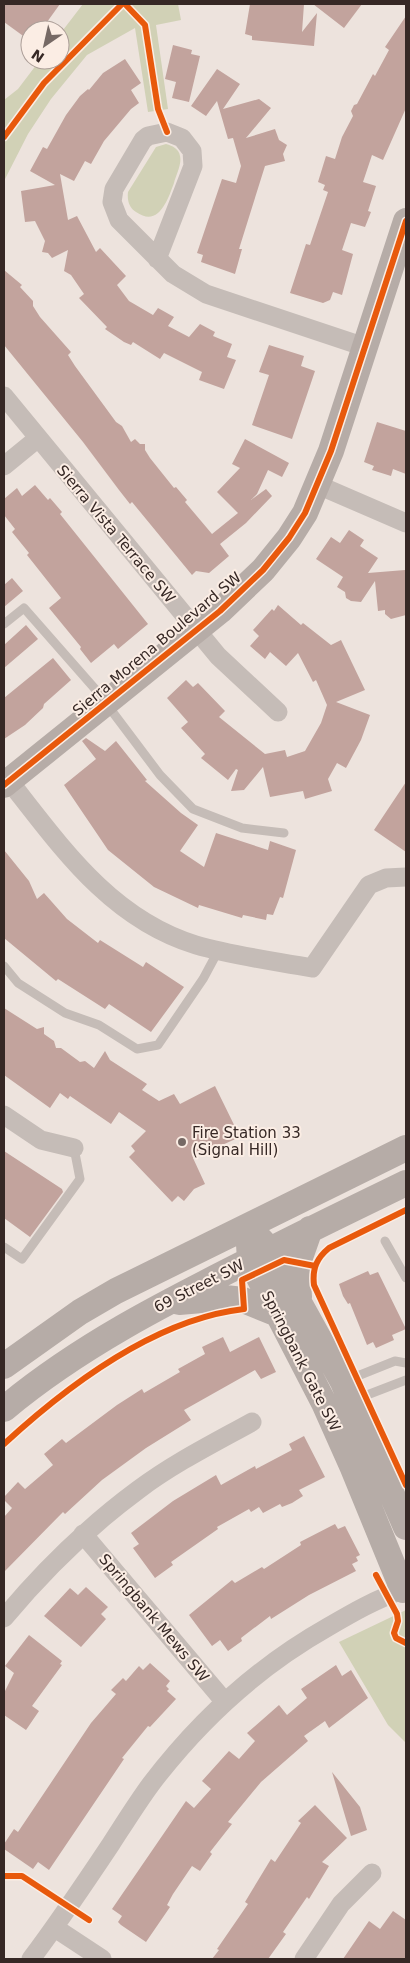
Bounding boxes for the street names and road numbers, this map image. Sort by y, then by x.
street label: Sierra Vista Terrace SW [53,461,179,607]
street label: Sierra Morena Boulevard SW [69,568,245,720]
street label: 69 Street SW [151,1256,247,1316]
street label: Springbank Gate SW [258,1288,344,1434]
street label: Springbank Mews SW [95,1550,213,1686]

